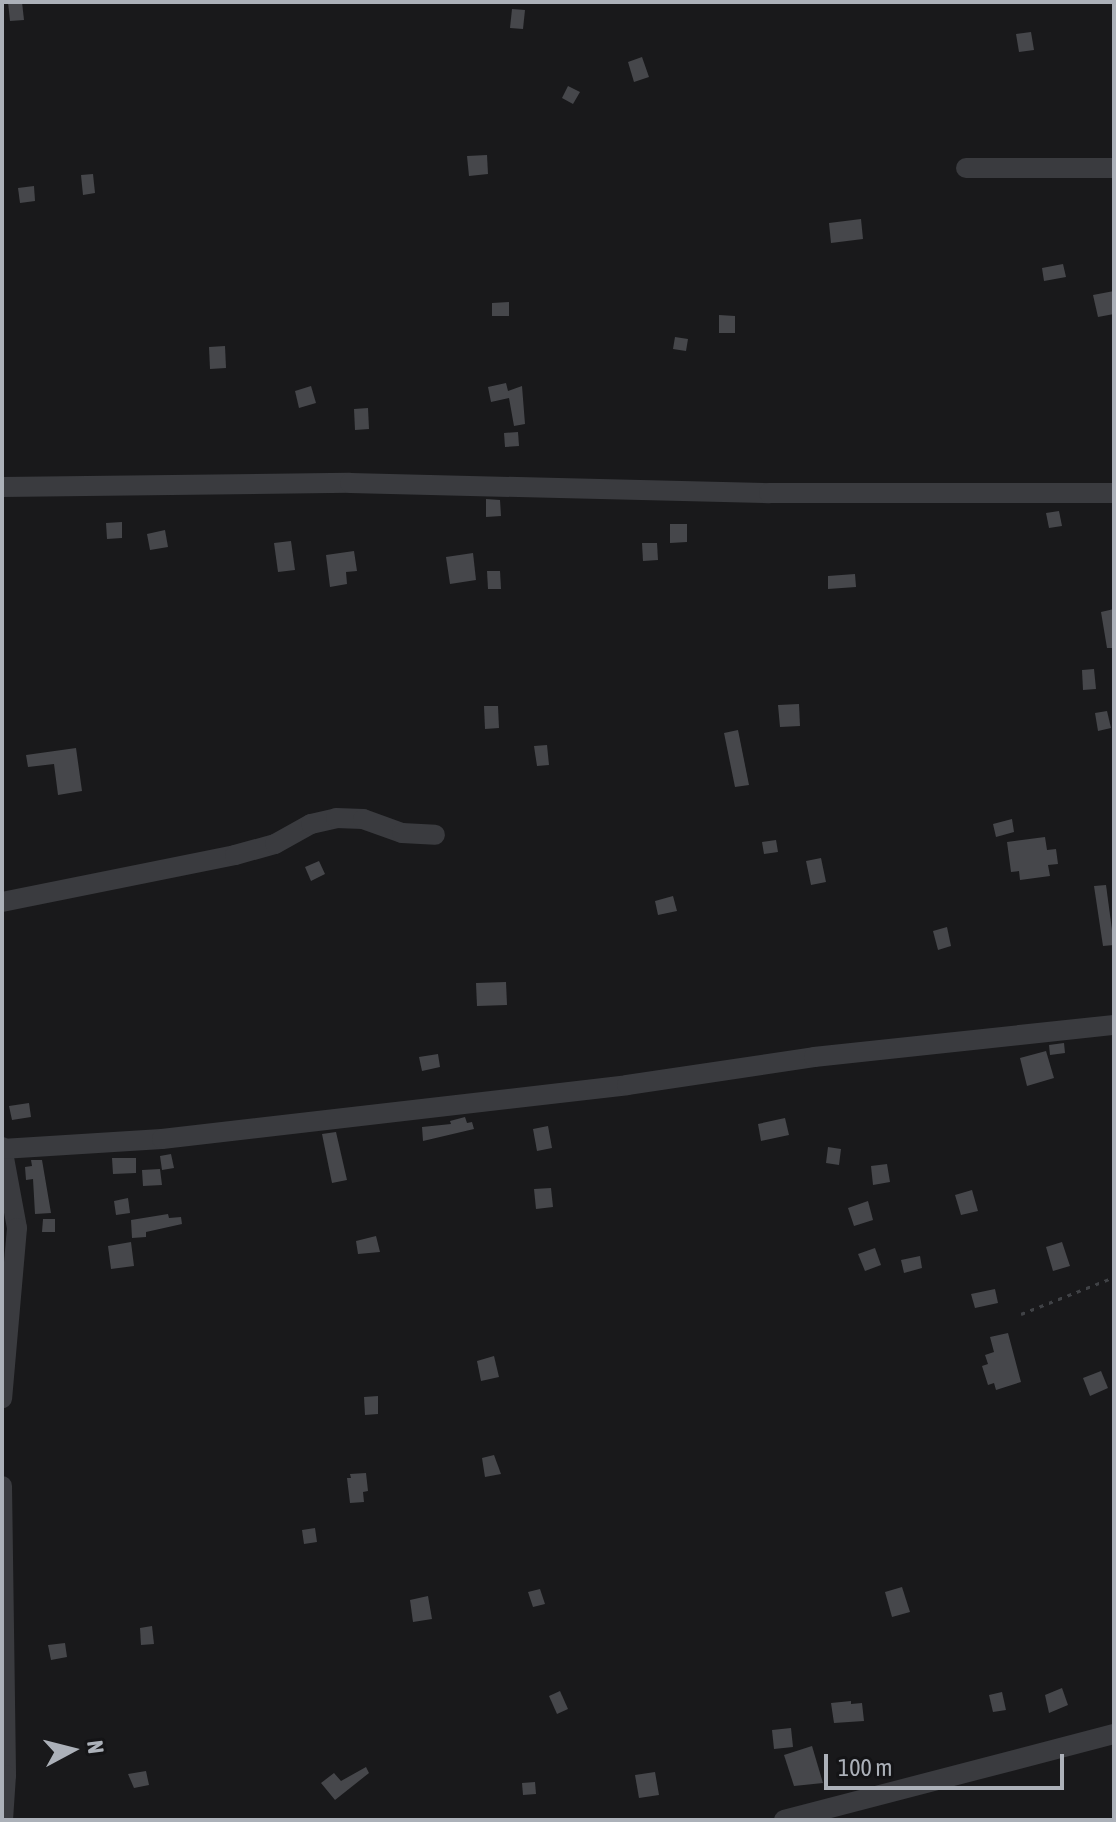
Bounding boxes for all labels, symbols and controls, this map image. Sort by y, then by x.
north arrow [32,1710,112,1790]
scale bar [828,1738,1068,1788]
text: N [82,1739,110,1755]
text: 100 m [838,1754,892,1781]

